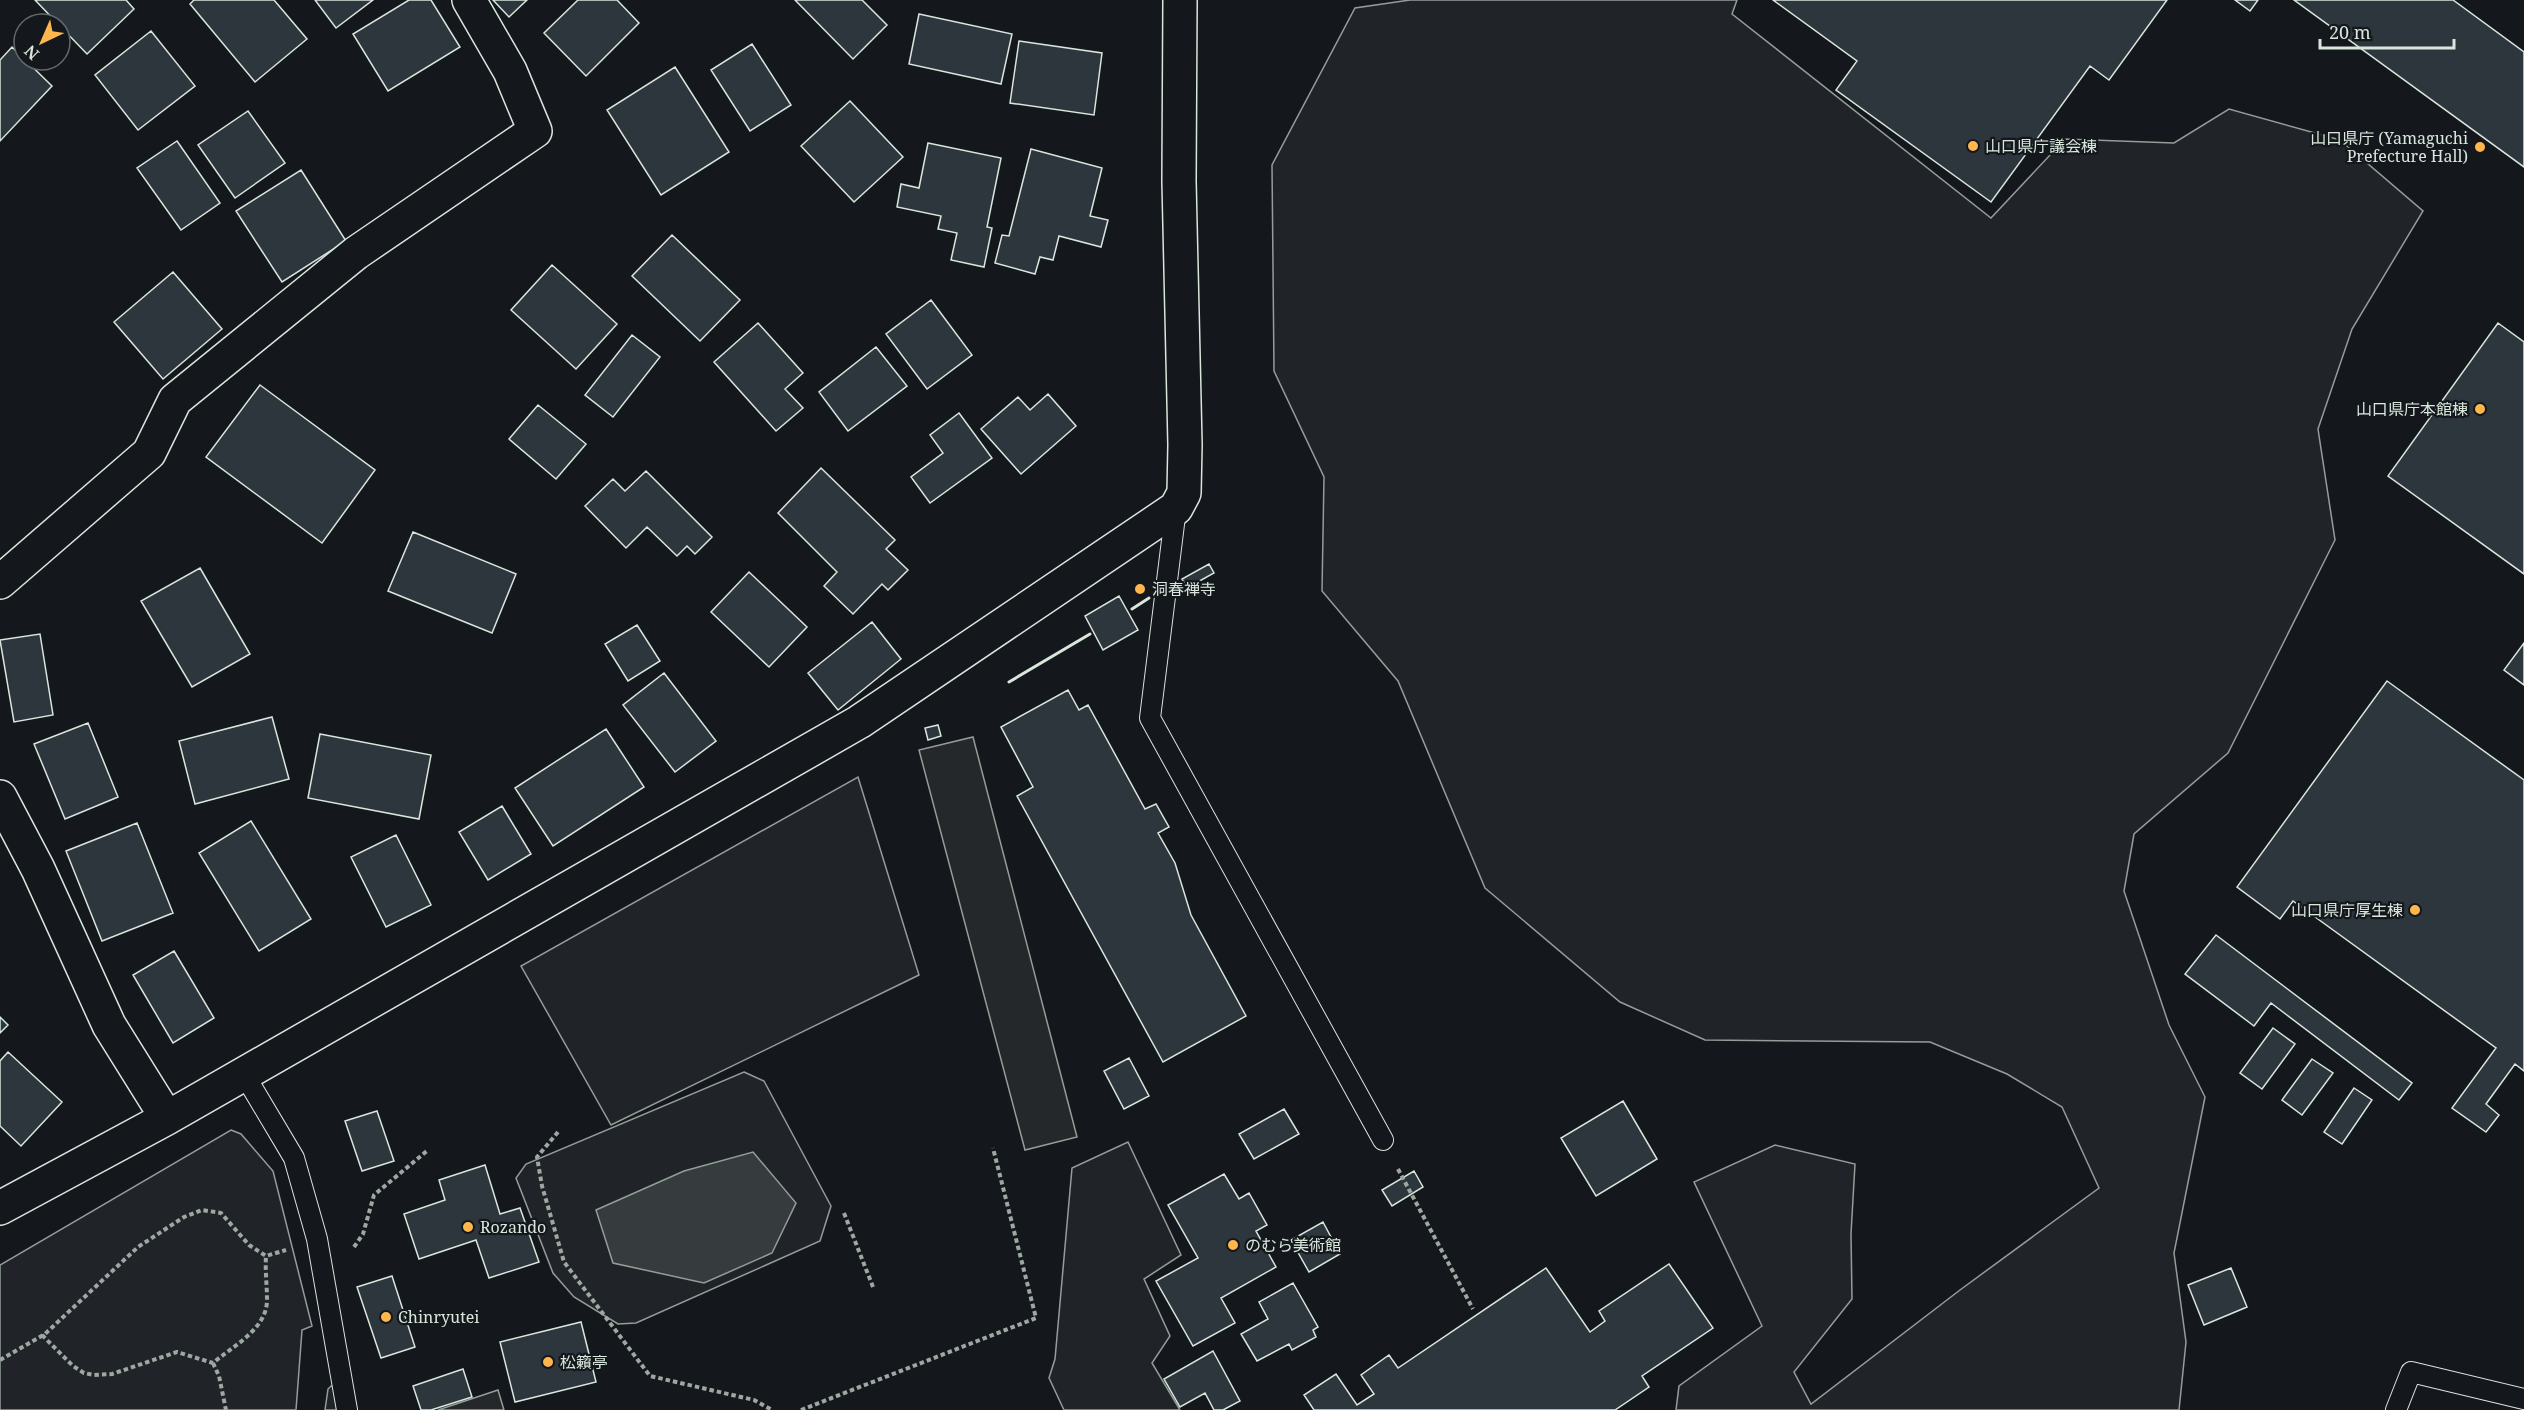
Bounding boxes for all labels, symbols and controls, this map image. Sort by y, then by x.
north arrow [12,12,72,72]
scale bar [2320,12,2454,50]
text: 20 m [2329,20,2371,44]
text: N [19,40,44,65]
place label: 山口県庁 (Yamaguchi Prefecture Hall) [2310,127,2468,167]
place label: 山口県庁議会棟 [1985,135,2097,157]
marker: 山口県庁議会棟 [1966,139,1980,153]
marker: 山口県庁 (Yamaguchi Prefecture Hall) [2473,140,2487,154]
place label: 山口県庁本館棟 [2356,398,2468,420]
marker: 山口県庁本館棟 [2473,402,2487,416]
place label: 洞春禅寺 [1152,578,1216,600]
marker: 洞春禅寺 [1133,582,1147,596]
place label: 山口県庁厚生棟 [2291,899,2403,921]
marker: 山口県庁厚生棟 [2408,903,2422,917]
place label: Rozando [480,1216,546,1238]
marker: Rozando [461,1220,475,1234]
place label: のむら美術館 [1245,1234,1341,1256]
marker: のむら美術館 [1226,1238,1240,1252]
place label: Chinryutei [398,1306,479,1328]
marker: Chinryutei [379,1310,393,1324]
place label: 松籟亭 [560,1351,608,1373]
marker: 松籟亭 [541,1355,555,1369]

